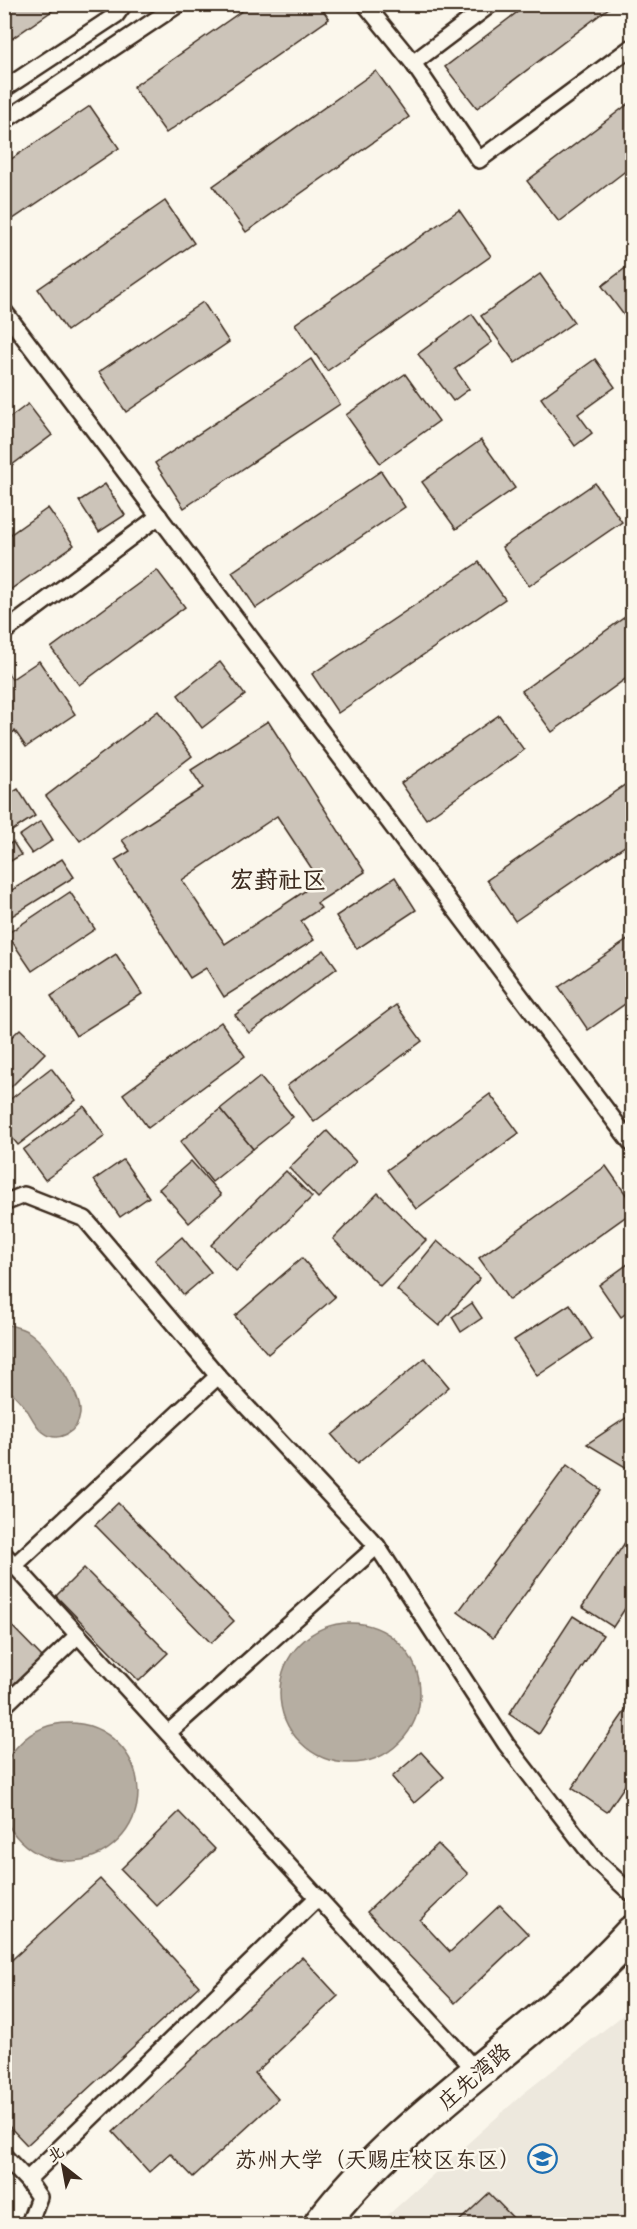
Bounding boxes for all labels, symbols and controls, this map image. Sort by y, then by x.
district label: 宏葑社区 [230,859,326,901]
street label: 庄先湾路 [428,2033,520,2120]
north arrow [33,2136,93,2196]
text: 北 [41,2137,70,2170]
place label: 苏州大学（天赐庄校区东区） [235,2140,521,2179]
school or university icon: 苏州大学（天赐庄校区东区） [526,2143,558,2175]

